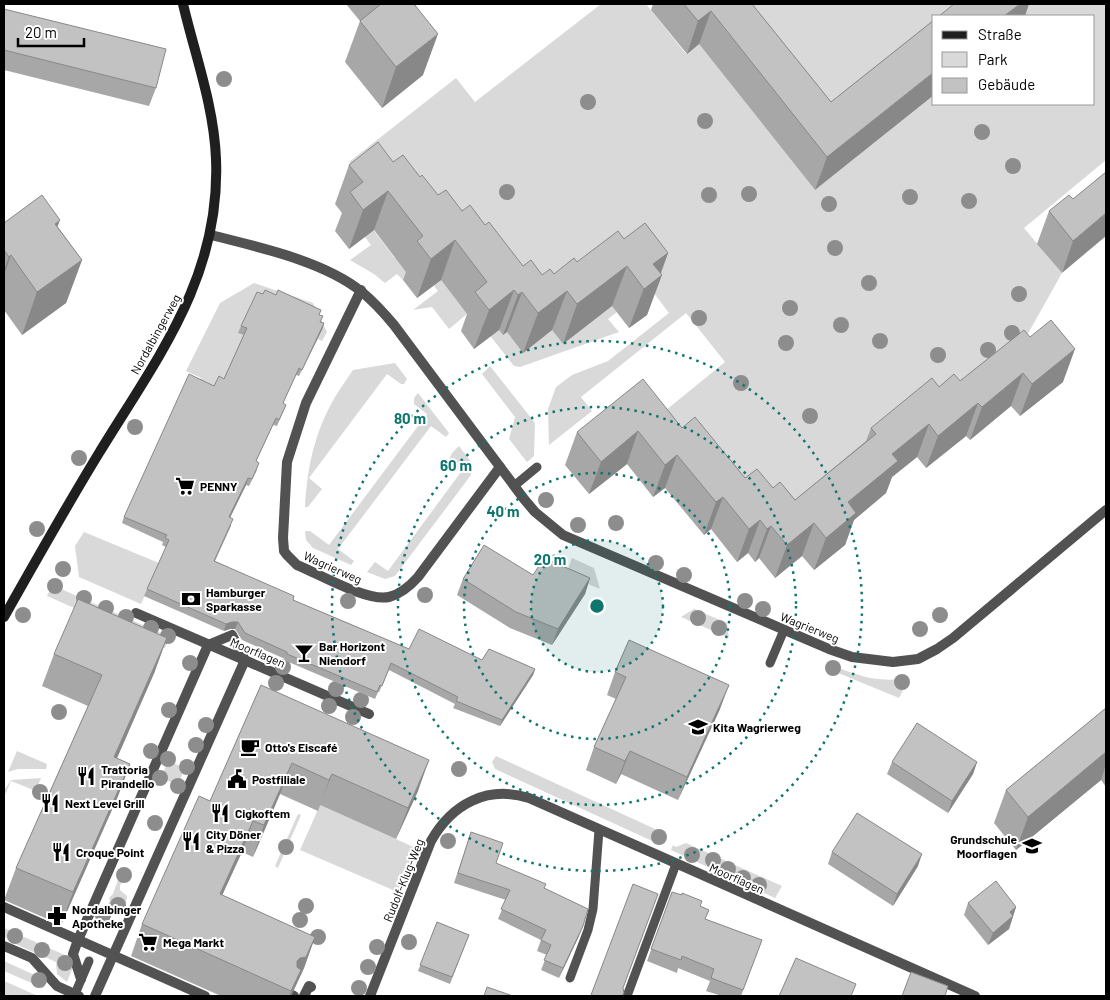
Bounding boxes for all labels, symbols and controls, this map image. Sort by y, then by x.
scale bar [18,15,84,47]
legend [932,15,1095,105]
text: 20 m [25,23,57,41]
text: Straße [978,25,1022,43]
text: Park [978,50,1008,68]
text: Gebäude [978,75,1035,93]
street label: Nordalbingerweg [127,292,183,376]
text: 80 m [394,409,426,427]
text: 60 m [440,456,472,474]
supermarket icon: PENNY [174,475,196,497]
place label: PENNY [200,479,238,493]
text: 40 m [486,502,520,520]
street label: Wagrierweg [302,548,364,586]
text: 20 m [534,550,566,568]
place label: Hamburger Sparkasse [206,585,266,613]
bank icon: Hamburger Sparkasse [180,588,202,610]
centre of rings [588,597,606,615]
street label: Wagrierweg [778,609,842,645]
street label: Moorflagen [228,634,288,670]
place label: Bar Horizont Niendorf [319,639,385,667]
bar icon: Bar Horizont Niendorf [293,642,315,664]
school or university icon: Kita Wagrierweg [687,716,709,738]
place label: Kita Wagrierweg [713,720,801,734]
cafe icon: Otto's Eiscafé [239,736,261,758]
place label: Otto's Eiscafé [265,740,338,754]
place label: Trattoria Pirandello [101,762,155,790]
restaurant icon: Trattoria Pirandello [75,765,97,787]
public building icon: Postfiliale [226,768,248,790]
place label: Postfiliale [252,772,306,786]
restaurant icon: Next Level Grill [39,792,61,814]
place label: Next Level Grill [65,796,144,810]
restaurant icon: Cigkoftem [209,802,231,824]
place label: Cigkoftem [235,806,290,820]
place label: City Döner & Pizza [206,827,261,855]
restaurant icon: City Döner & Pizza [180,830,202,852]
place label: Grundschule Moorflagen [950,832,1017,860]
school or university icon: Grundschule Moorflagen [1021,835,1043,857]
street label: Rudolf-Klug-Weg [380,836,426,924]
restaurant icon: Croque Point [50,841,72,863]
place label: Croque Point [76,845,145,859]
street label: Moorflagen [707,860,767,896]
place label: Nordalbinger Apotheke [72,902,142,930]
pharmacy icon: Nordalbinger Apotheke [46,905,68,927]
supermarket icon: Mega Markt [137,931,159,953]
place label: Mega Markt [163,935,224,949]

